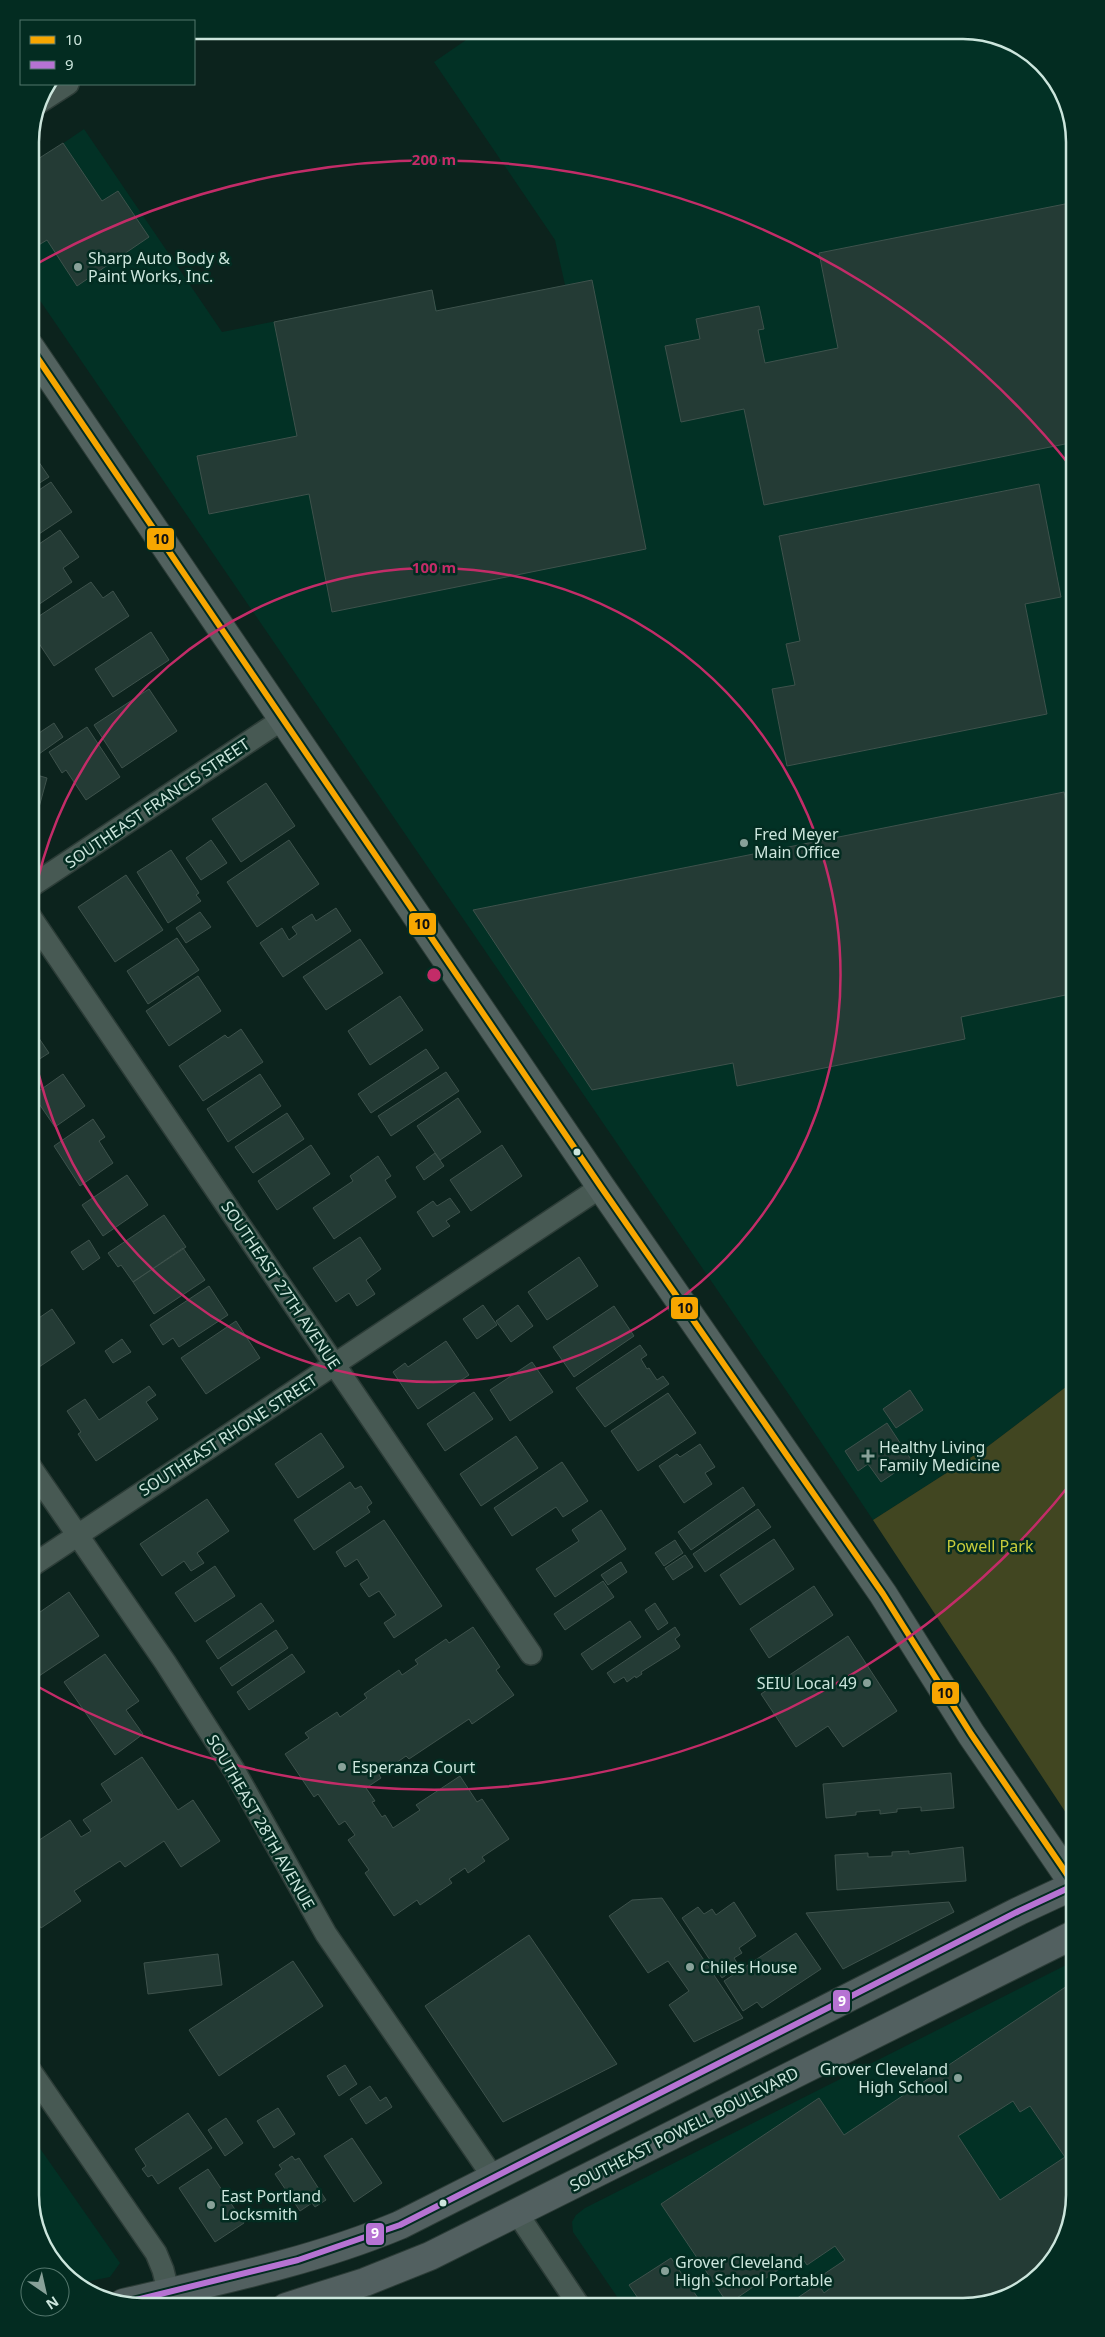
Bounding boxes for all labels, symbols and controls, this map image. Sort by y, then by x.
legend [20,20,195,85]
text: 10 [65,29,82,49]
text: 9 [65,54,74,74]
text: 200 m [412,149,456,169]
place label: Sharp Auto Body & Paint Works, Inc. [88,247,230,287]
marker: Sharp Auto Body & Paint Works, Inc. [72,261,84,273]
line badge: 10 [146,527,175,551]
text: 10 [153,529,169,548]
text: 100 m [412,557,456,577]
street label: SOUTHEAST FRANCIS STREET [60,733,254,873]
place label: Fred Meyer Main Office [754,823,840,863]
marker: Fred Meyer Main Office [738,837,750,849]
line badge: 10 [408,912,437,936]
text: 10 [414,914,430,933]
centre of rings [425,966,443,984]
unlabelled marker [572,1147,582,1157]
street label: SOUTHEAST 27TH AVENUE [216,1196,346,1374]
line badge: 10 [670,1296,699,1320]
text: 10 [677,1298,693,1317]
street label: SOUTHEAST RHONE STREET [135,1369,322,1501]
place label: Healthy Living Family Medicine [879,1436,1000,1476]
marker: Healthy Living Family Medicine [861,1449,875,1463]
park label: Powell Park [947,1535,1034,1557]
place label: SEIU Local 49 [757,1672,857,1694]
marker: SEIU Local 49 [861,1677,873,1689]
line badge: 10 [931,1681,960,1705]
text: 10 [937,1683,953,1702]
street label: SOUTHEAST 28TH AVENUE [202,1730,320,1914]
place label: Esperanza Court [352,1756,476,1778]
marker: Esperanza Court [336,1761,348,1773]
place label: Chiles House [700,1956,797,1978]
marker: Chiles House [684,1961,696,1973]
line badge: 9 [832,1989,851,2013]
text: 9 [838,1991,846,2010]
place label: Grover Cleveland High School [820,2058,948,2098]
street label: SOUTHEAST POWELL BOULEVARD [566,2062,802,2196]
marker: Grover Cleveland High School [952,2072,964,2084]
place label: East Portland Locksmith [221,2185,321,2225]
unlabelled marker [438,2198,448,2208]
marker: East Portland Locksmith [205,2199,217,2211]
line badge: 9 [365,2222,385,2246]
text: 9 [371,2223,379,2242]
place label: Grover Cleveland High School Portable [675,2251,833,2291]
marker: Grover Cleveland High School Portable [659,2265,671,2277]
north arrow [20,2267,70,2317]
text: N [43,2292,63,2314]

